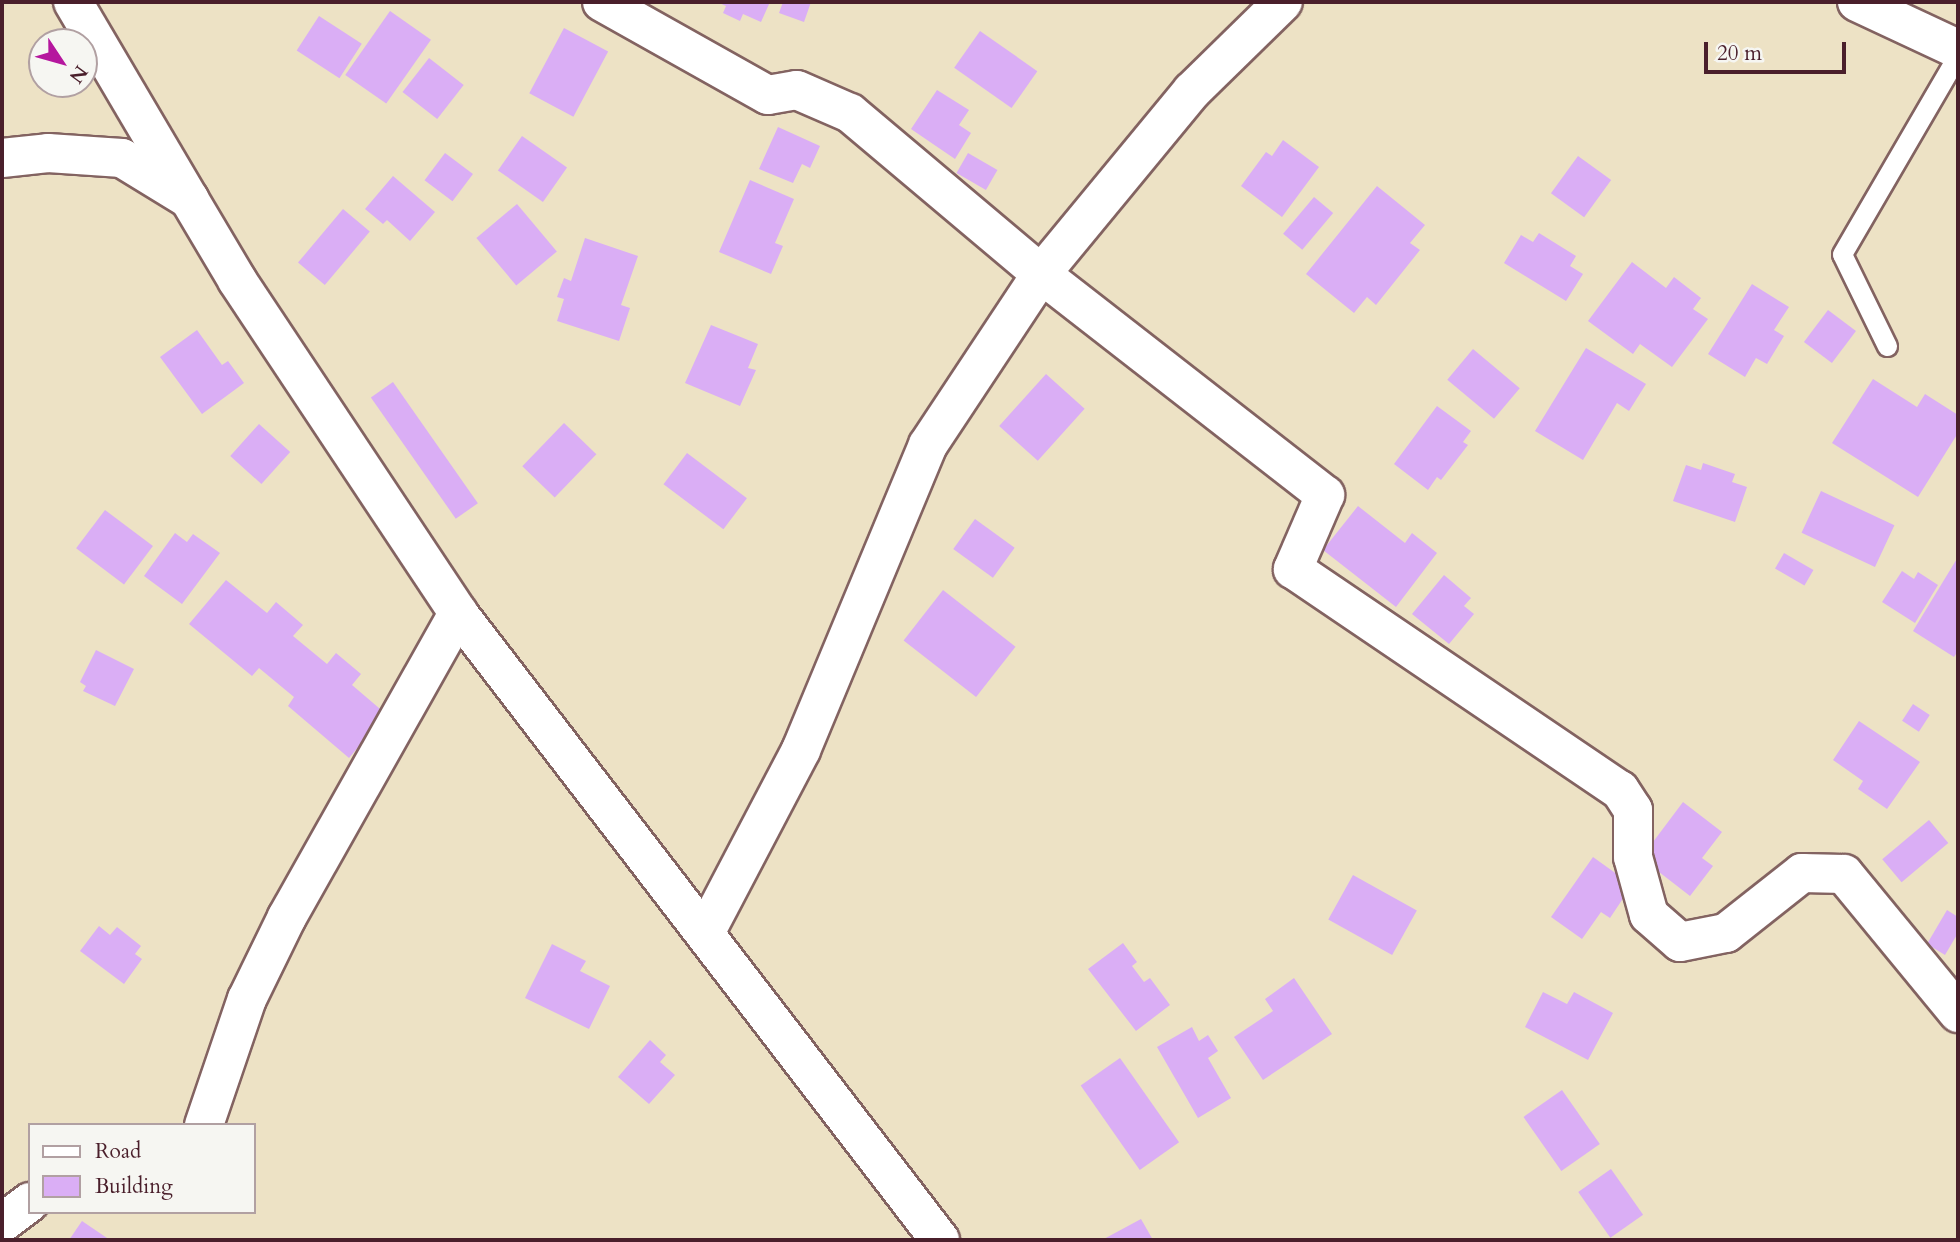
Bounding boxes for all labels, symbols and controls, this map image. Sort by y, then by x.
north arrow [28,28,98,98]
scale bar [1708,28,1850,72]
text: 20 m [1717,39,1762,68]
text: N [63,60,94,88]
legend [28,1123,256,1214]
text: Road [95,1137,141,1166]
text: Building [95,1172,173,1201]

